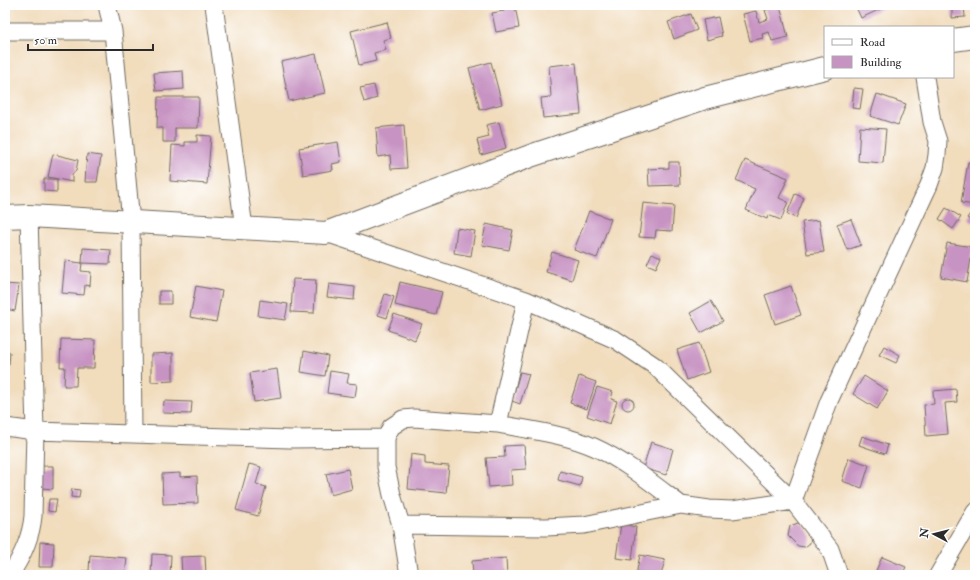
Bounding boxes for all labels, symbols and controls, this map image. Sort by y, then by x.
scale bar [28,26,153,52]
legend [824,26,954,78]
text: 50 m [34,33,58,48]
text: Road [860,35,885,50]
text: Building [860,55,903,70]
north arrow [914,514,954,554]
text: N [917,526,932,540]

